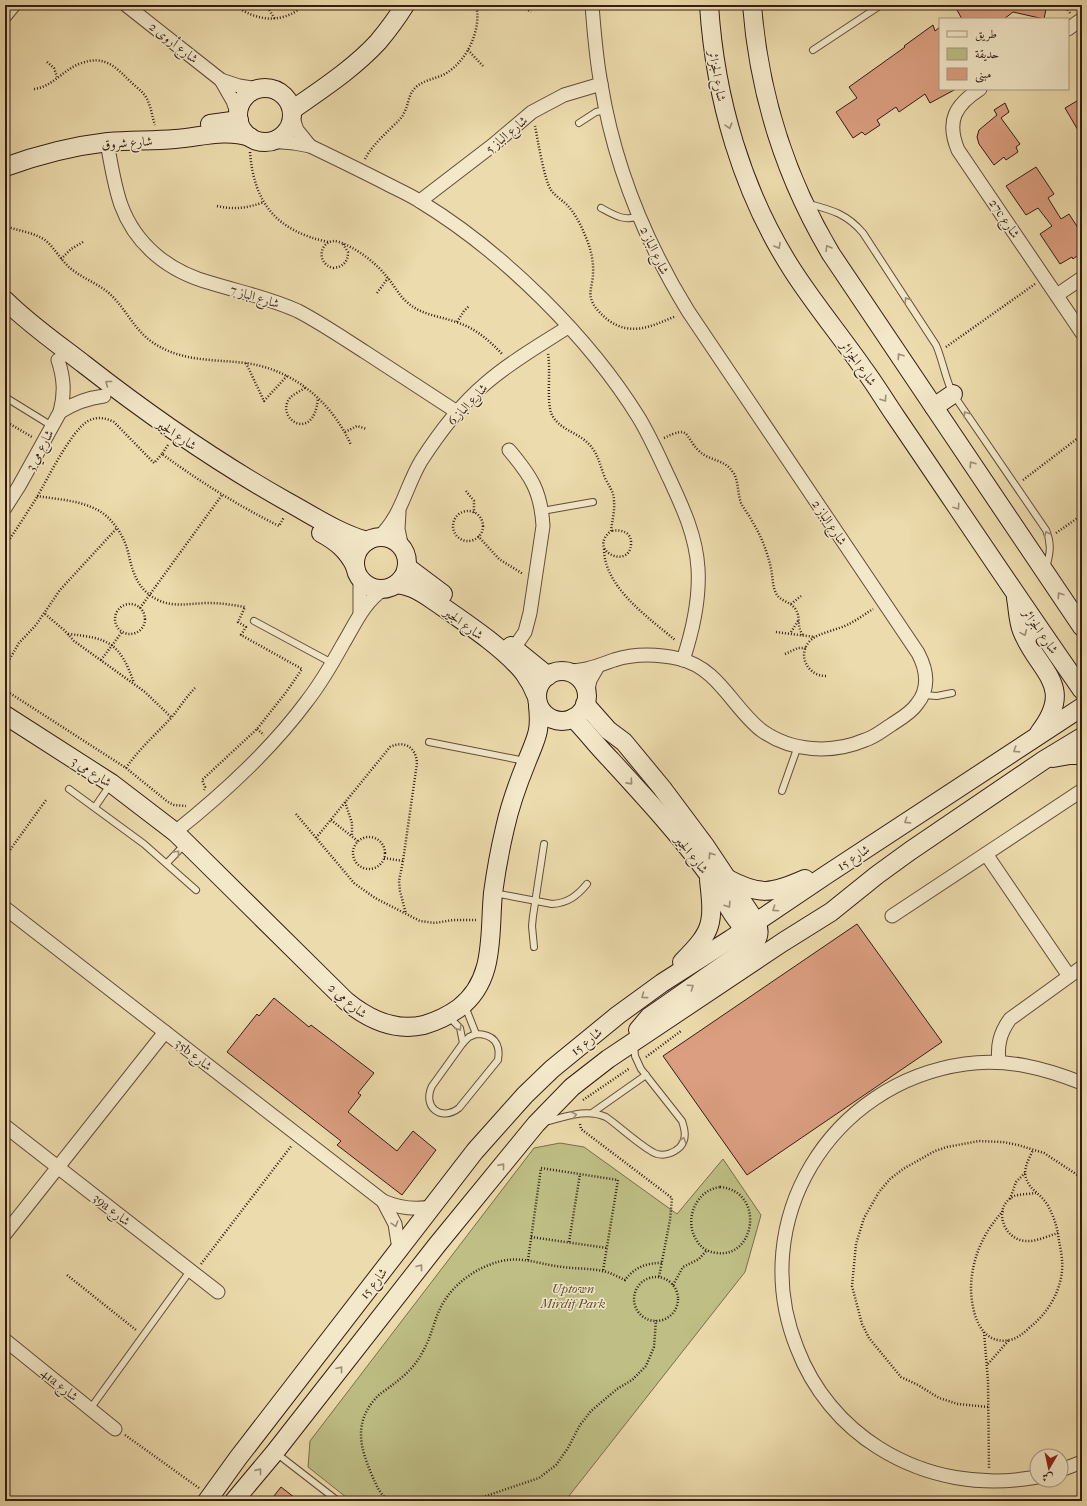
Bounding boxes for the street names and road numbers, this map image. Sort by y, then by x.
street label: شارع أروى 2 [144,18,202,69]
street label: شارع الجزائر [701,48,729,103]
street label: شارع الباز 5 [482,113,533,159]
street label: شارع شروق [101,133,153,156]
street label: 27c شارع [983,196,1023,243]
street label: شارع الباز 2 [633,224,672,278]
street label: شارع الباز 7 [227,282,281,315]
street label: شارع الجزائر [833,337,880,391]
street label: شارع الباز 6 [444,380,493,431]
street label: شارع الجير [150,415,199,456]
street label: شارع مي 3 [22,427,60,475]
street label: شارع الباز 2 [806,497,850,550]
street label: شارع الجير [437,603,486,646]
street label: شارع الجزائر [1015,604,1061,659]
street label: شارع مي 3 [67,753,115,793]
street label: شارع الجير [667,831,712,879]
street label: شارع 15 [834,841,874,877]
street label: شارع مي 2 [323,980,370,1024]
street label: شارع 15 [568,1024,607,1062]
street label: 35b شارع [170,1035,215,1077]
street label: 39a شارع [87,1190,133,1232]
street label: شارع 15 [357,1265,393,1304]
street label: 41a شارع [35,1365,81,1407]

